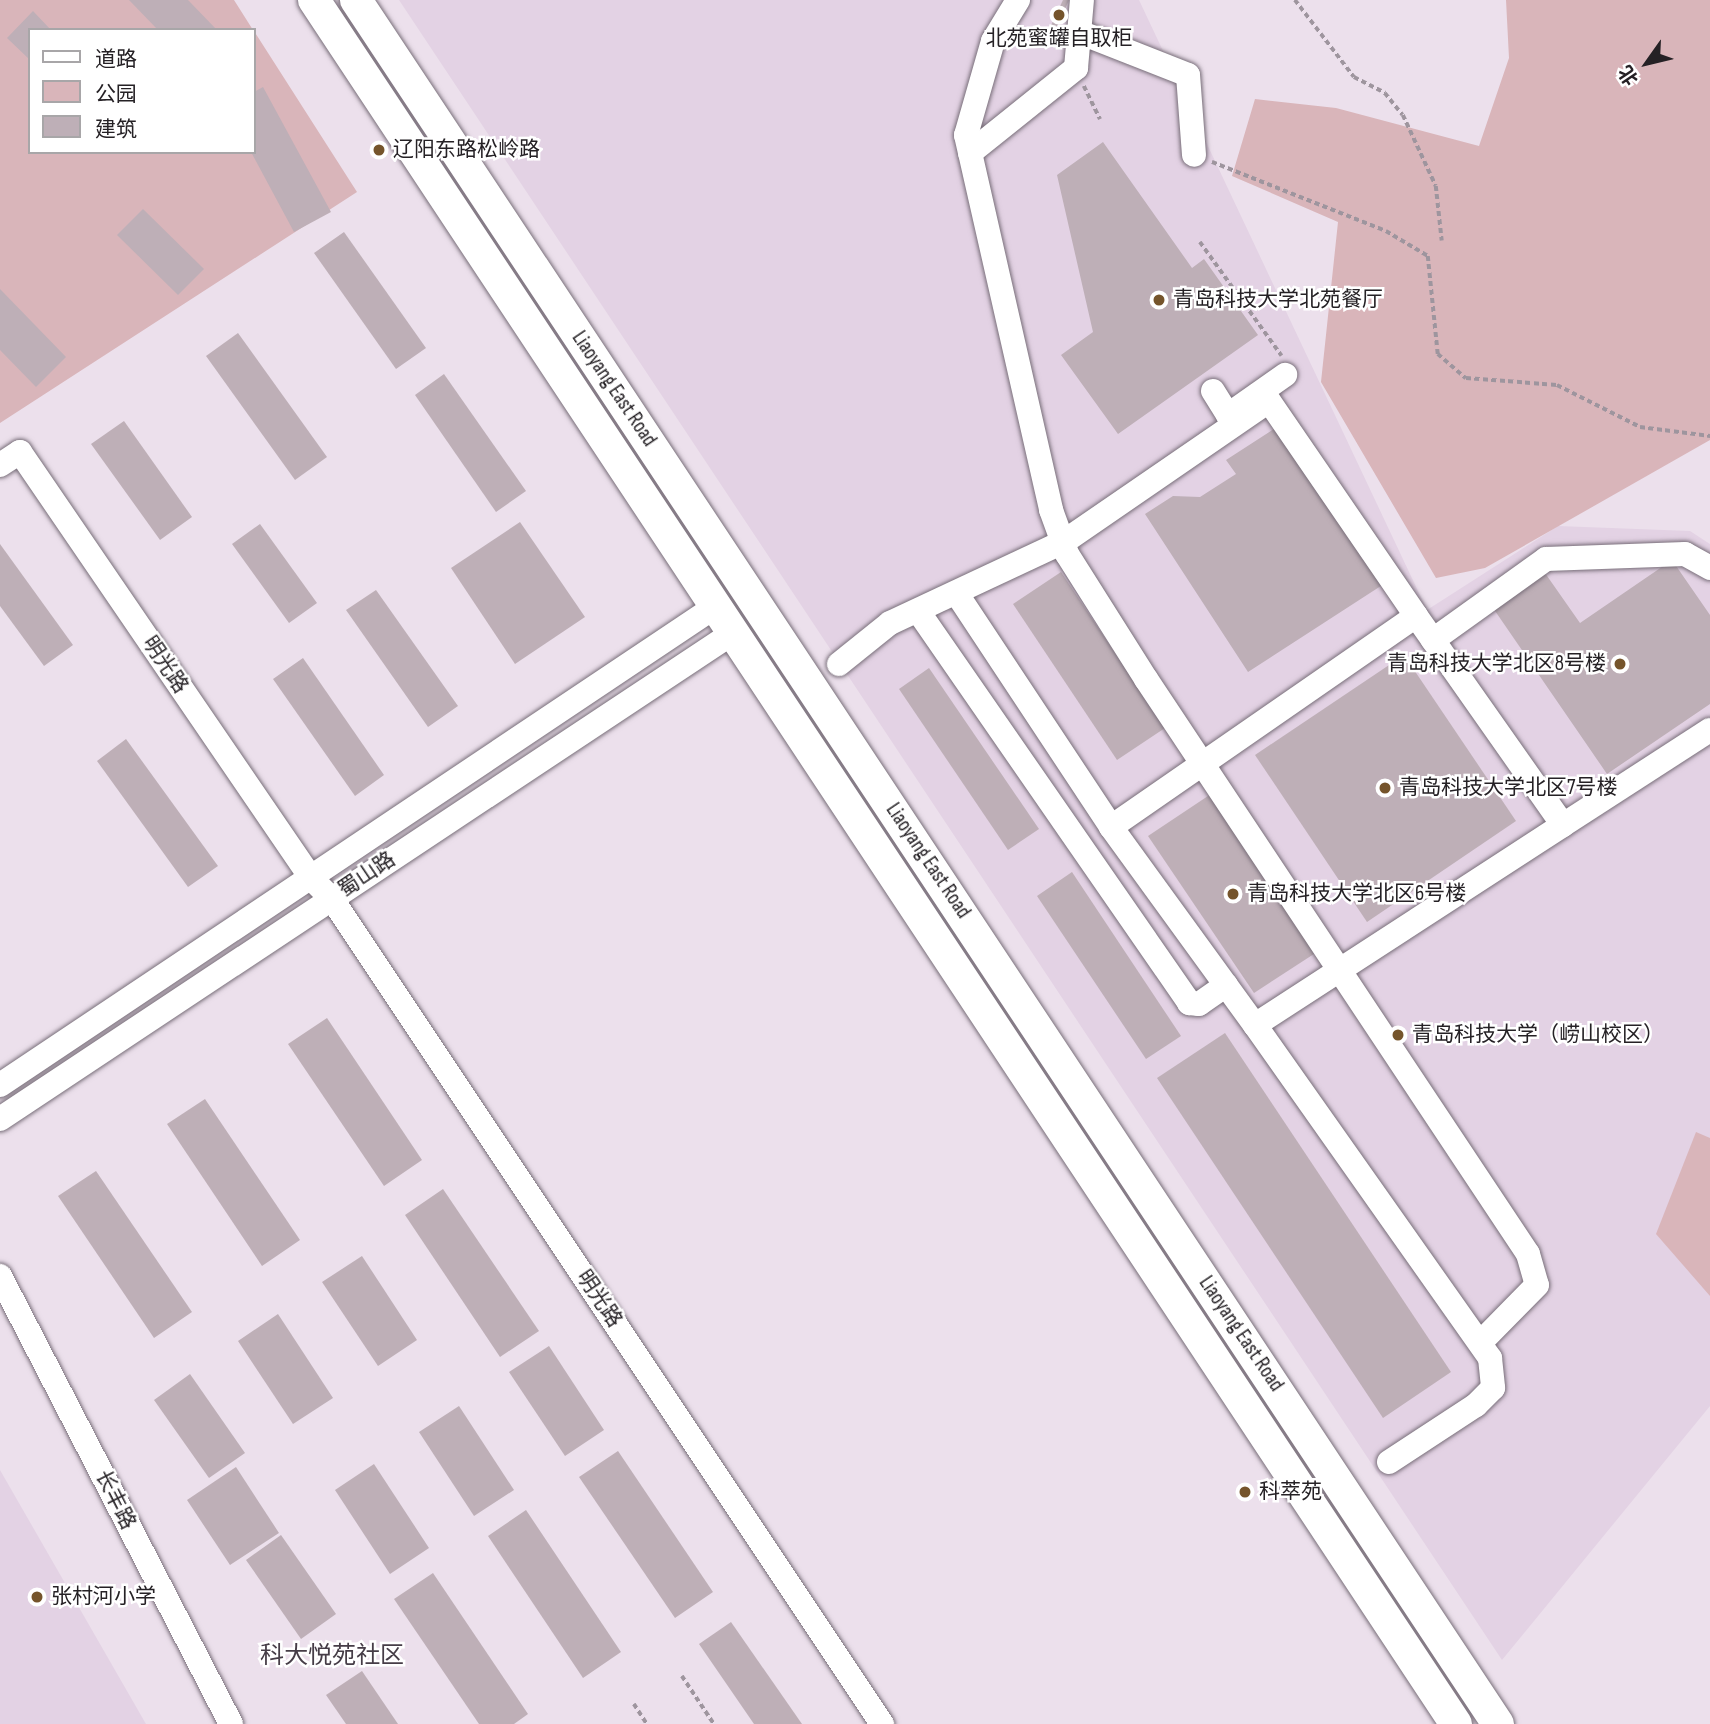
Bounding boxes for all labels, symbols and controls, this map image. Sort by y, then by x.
marker: 北苑蜜罐自取柜 [1051,7,1067,23]
place label: 北苑蜜罐自取柜 [986,26,1132,52]
legend [28,28,256,154]
north arrow [1612,28,1682,98]
text: 道路 [95,47,137,72]
text: 北 [1614,61,1644,89]
text: 公园 [95,82,137,107]
text: 建筑 [95,117,137,142]
place label: 辽阳东路松岭路 [393,137,540,163]
marker: 辽阳东路松岭路 [371,142,387,158]
place label: 青岛科技大学北苑餐厅 [1173,287,1383,313]
marker: 青岛科技大学北苑餐厅 [1151,292,1167,308]
street label: Liaoyang East Road [566,327,662,451]
street label: 明光路 [137,632,193,698]
place label: 青岛科技大学北区8号楼 [1387,651,1606,677]
marker: 青岛科技大学北区8号楼 [1612,656,1628,672]
place label: 青岛科技大学北区7号楼 [1399,775,1617,801]
marker: 青岛科技大学北区7号楼 [1377,780,1393,796]
street label: Liaoyang East Road [880,799,976,923]
street label: 蜀山路 [334,847,400,903]
place label: 青岛科技大学北区6号楼 [1247,881,1466,907]
marker: 青岛科技大学北区6号楼 [1225,886,1241,902]
place label: 青岛科技大学（崂山校区） [1412,1022,1664,1048]
marker: 青岛科技大学（崂山校区） [1390,1027,1406,1043]
street label: 明光路 [571,1266,627,1332]
street label: Liaoyang East Road [1193,1272,1289,1396]
street label: 长丰路 [89,1466,141,1534]
place label: 科萃苑 [1259,1479,1322,1505]
marker: 科萃苑 [1237,1484,1253,1500]
place label: 张村河小学 [51,1584,156,1610]
marker: 张村河小学 [29,1589,45,1605]
district label: 科大悦苑社区 [260,1642,404,1670]

